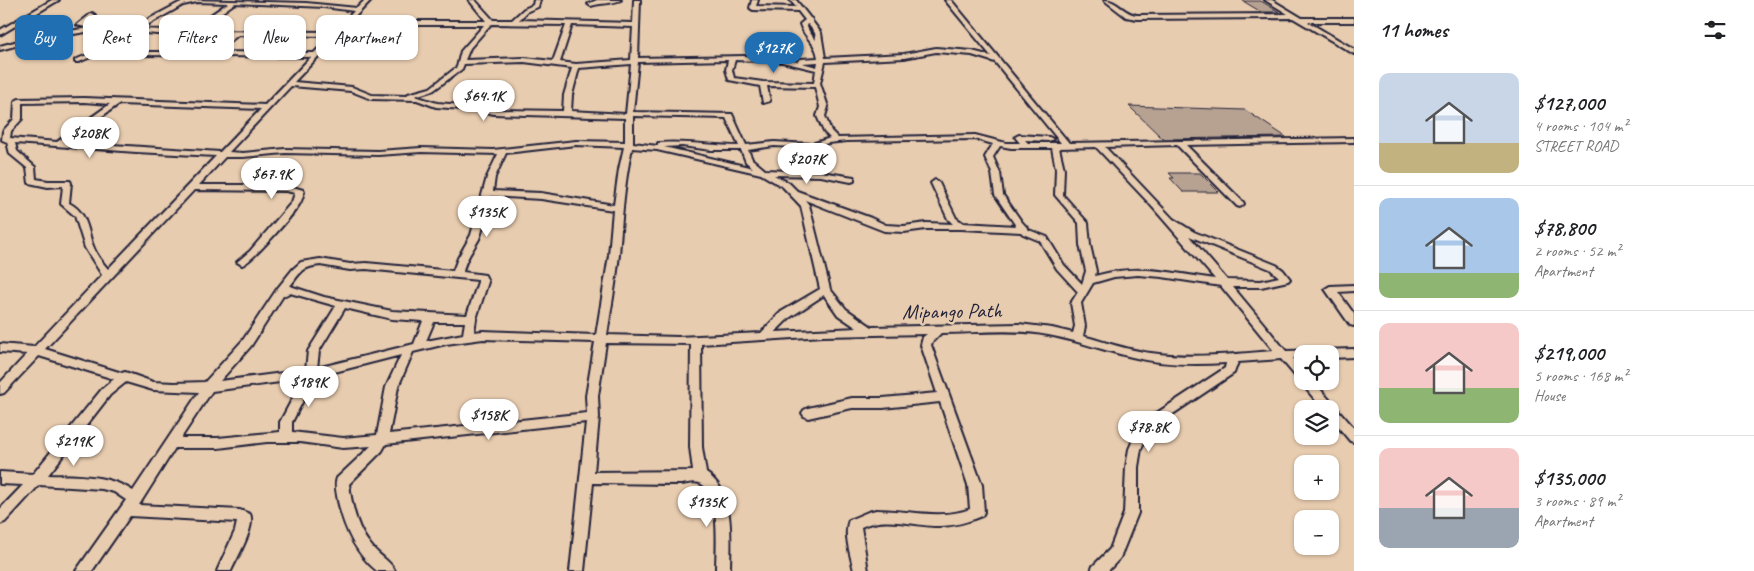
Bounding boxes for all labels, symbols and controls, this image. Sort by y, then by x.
chip: Buy [15,15,73,60]
chip: Rent [83,15,149,60]
chip: Filters [159,15,234,60]
chip: New [244,15,306,60]
chip: Apartment [316,15,418,60]
icon: filters [1701,16,1729,44]
text: 11 homes [1379,17,1448,43]
pin: $127K [739,32,809,74]
text: $127K [756,38,792,58]
pin: $64.1K [443,80,525,122]
text: $64.1K [464,86,504,106]
text: $127,000 [1534,90,1604,116]
icon: home [1419,93,1479,153]
pin: $208K [55,116,125,159]
text: 4 rooms · 104 m² [1534,116,1628,136]
text: $208K [72,123,108,143]
text: STREET ROAD [1534,136,1618,156]
pin: $207K [772,142,842,185]
text: $207K [789,149,825,169]
pin: $67.9K [231,158,313,200]
text: $67.9K [252,164,292,184]
pin: $135K [452,196,522,238]
text: $135K [469,202,505,222]
text: $78,800 [1534,215,1595,241]
icon: home [1419,218,1479,278]
text: 2 rooms · 52 m² [1534,241,1620,261]
text: Apartment [1534,261,1593,281]
street label: Mipango Path [902,297,1003,325]
text: $219,000 [1534,340,1604,366]
icon: home [1419,343,1479,403]
map controls [1294,345,1339,555]
button: locate [1294,345,1339,390]
pin: $189K [274,366,344,408]
text: 5 rooms · 168 m² [1534,366,1628,386]
text: $189K [291,372,327,392]
text: House [1534,386,1565,406]
pin: $158K [454,398,524,441]
button: layers [1294,400,1339,445]
text: $158K [471,405,507,425]
pin: $78.8K [1108,410,1190,453]
text: $78.8K [1129,417,1169,437]
pin: $219K [39,424,109,467]
text: $219K [56,431,92,451]
button: + [1294,455,1339,500]
text: $135,000 [1534,465,1604,491]
icon: home [1419,468,1479,528]
pin: $135K [672,486,742,528]
text: 3 rooms · 89 m² [1534,491,1620,511]
text: $135K [689,492,725,512]
button: − [1294,510,1339,555]
text: Apartment [1534,511,1593,531]

